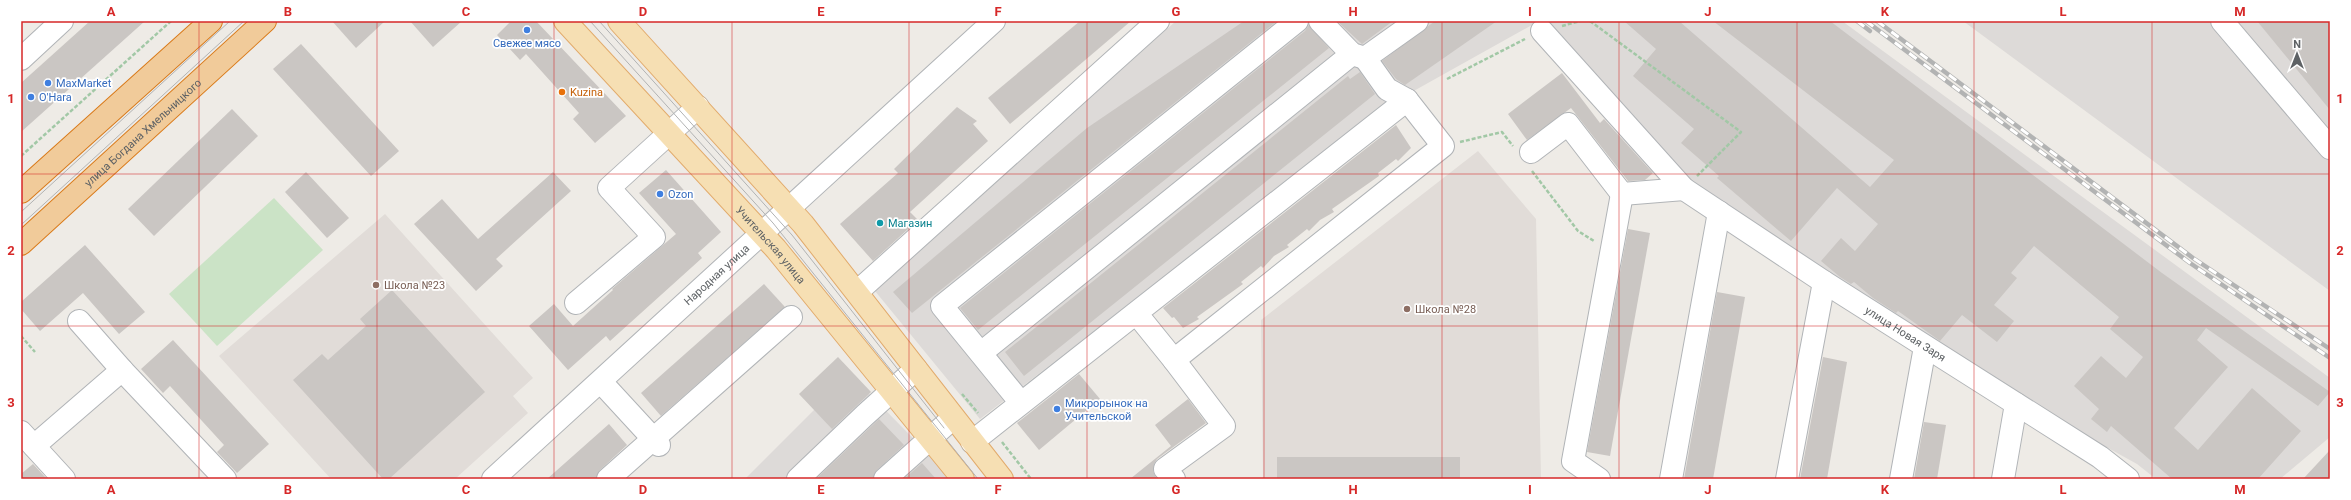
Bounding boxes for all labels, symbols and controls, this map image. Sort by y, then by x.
text: A [107,4,116,19]
text: B [284,4,292,19]
text: C [462,4,471,19]
text: D [639,4,647,19]
text: E [817,4,825,19]
text: F [994,4,1002,19]
text: G [1172,4,1181,19]
text: H [1348,4,1358,19]
text: I [1528,4,1532,19]
text: J [1704,4,1712,19]
text: K [1881,4,1890,19]
text: L [2059,4,2067,19]
text: M [2234,4,2246,19]
marker: Свежее мясо [522,25,532,35]
north arrow [2277,34,2317,74]
place label: Свежее мясо [493,37,561,50]
text: N [2293,38,2301,51]
street label: улица Богдана Хмельницкого [82,76,204,190]
place label: MaxMarket [56,77,112,90]
marker: MaxMarket [43,78,53,88]
place label: Kuzina [570,86,603,99]
marker: Kuzina [557,87,567,97]
text: 1 [7,91,15,106]
place label: O'Hara [39,91,72,104]
text: 1 [2336,91,2344,106]
marker: O'Hara [26,92,36,102]
place label: Ozon [668,188,693,201]
marker: Ozon [655,189,665,199]
street label: Учительская улица [733,204,808,287]
place label: Магазин [888,217,932,230]
marker: Магазин [875,218,885,228]
street label: Народная улица [682,242,752,308]
text: 2 [7,243,15,258]
text: 2 [2336,243,2344,258]
place label: Школа №23 [384,279,445,292]
marker: Школа №23 [371,280,381,290]
place label: Школа №28 [1415,303,1476,316]
marker: Школа №28 [1402,304,1412,314]
street label: улица Новая Заря [1863,304,1948,364]
text: 3 [7,395,15,410]
text: 3 [2336,395,2344,410]
place label: Микрорынок на Учительской [1065,397,1148,423]
marker: Микрорынок на Учительской [1052,404,1062,414]
text: A [107,482,116,497]
text: B [284,482,292,497]
text: C [462,482,471,497]
text: D [639,482,647,497]
text: E [817,482,825,497]
text: F [994,482,1002,497]
text: G [1172,482,1181,497]
text: H [1348,482,1358,497]
text: I [1528,482,1532,497]
text: J [1704,482,1712,497]
text: K [1881,482,1890,497]
text: L [2059,482,2067,497]
text: M [2234,482,2246,497]

